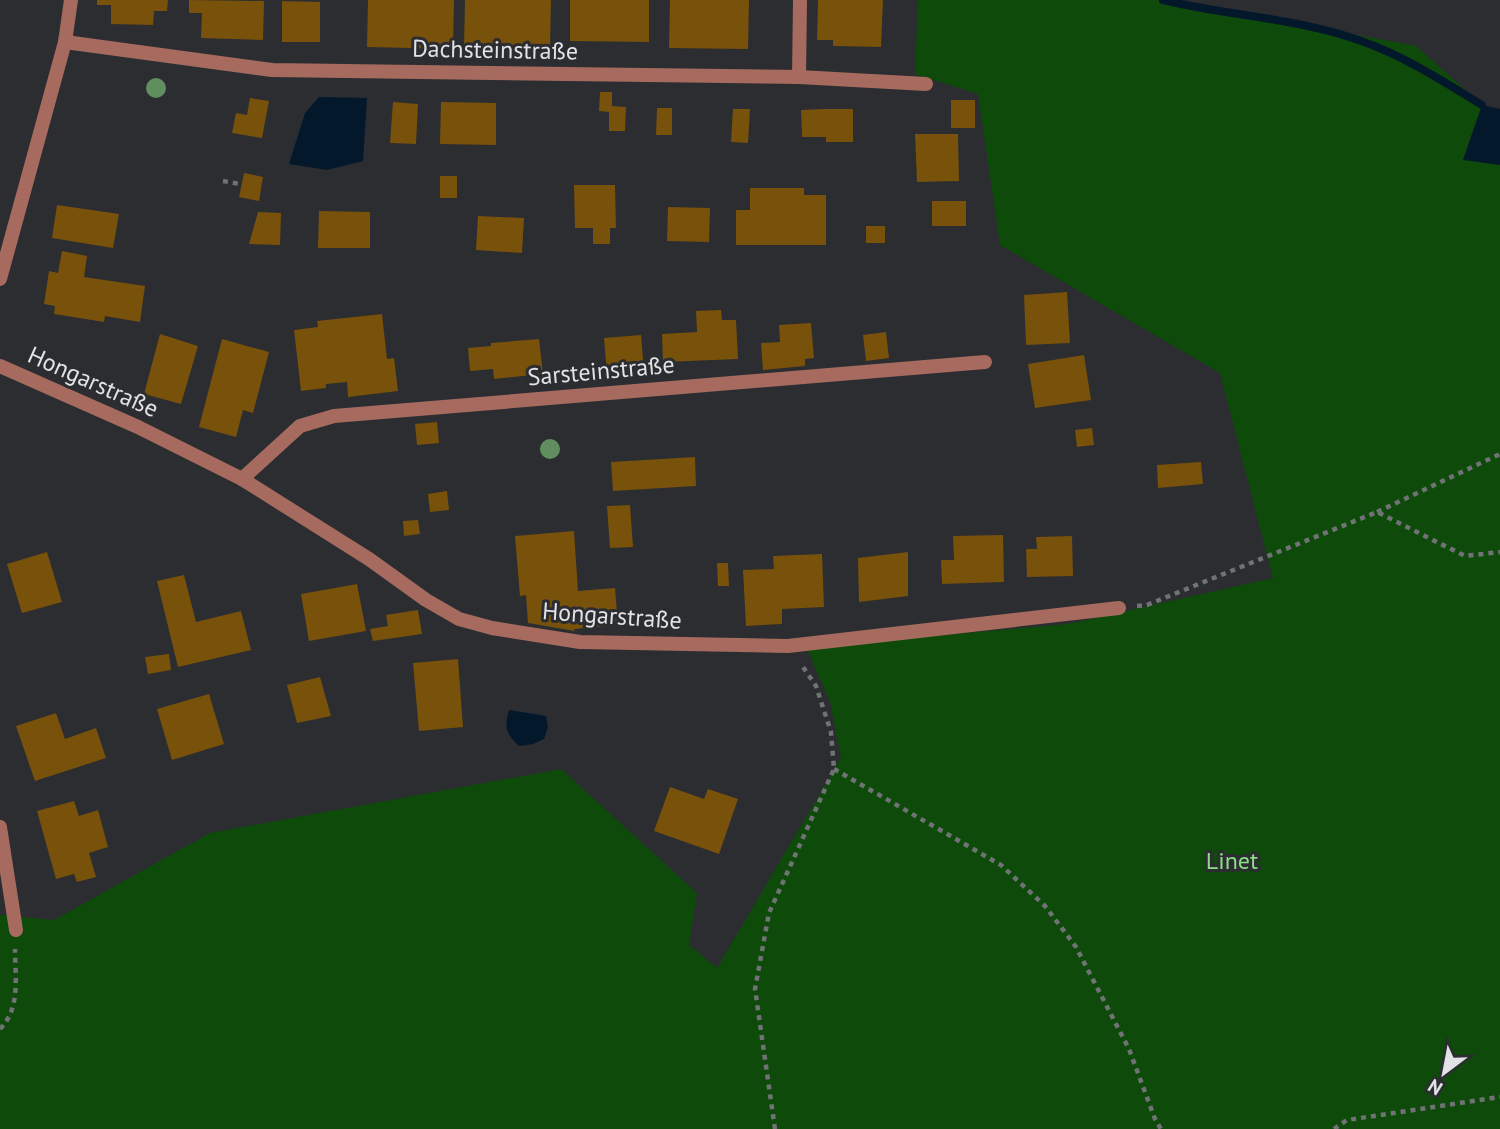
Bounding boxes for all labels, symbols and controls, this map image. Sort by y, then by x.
street label: Dachsteinstraße [412,33,578,66]
street label: Hongarstraße [23,339,163,424]
street label: Sarsteinstraße [526,349,676,392]
street label: Hongarstraße [541,595,683,636]
park label: Linet [1206,845,1258,876]
north arrow [1409,1038,1479,1108]
text: N [1423,1074,1447,1101]

